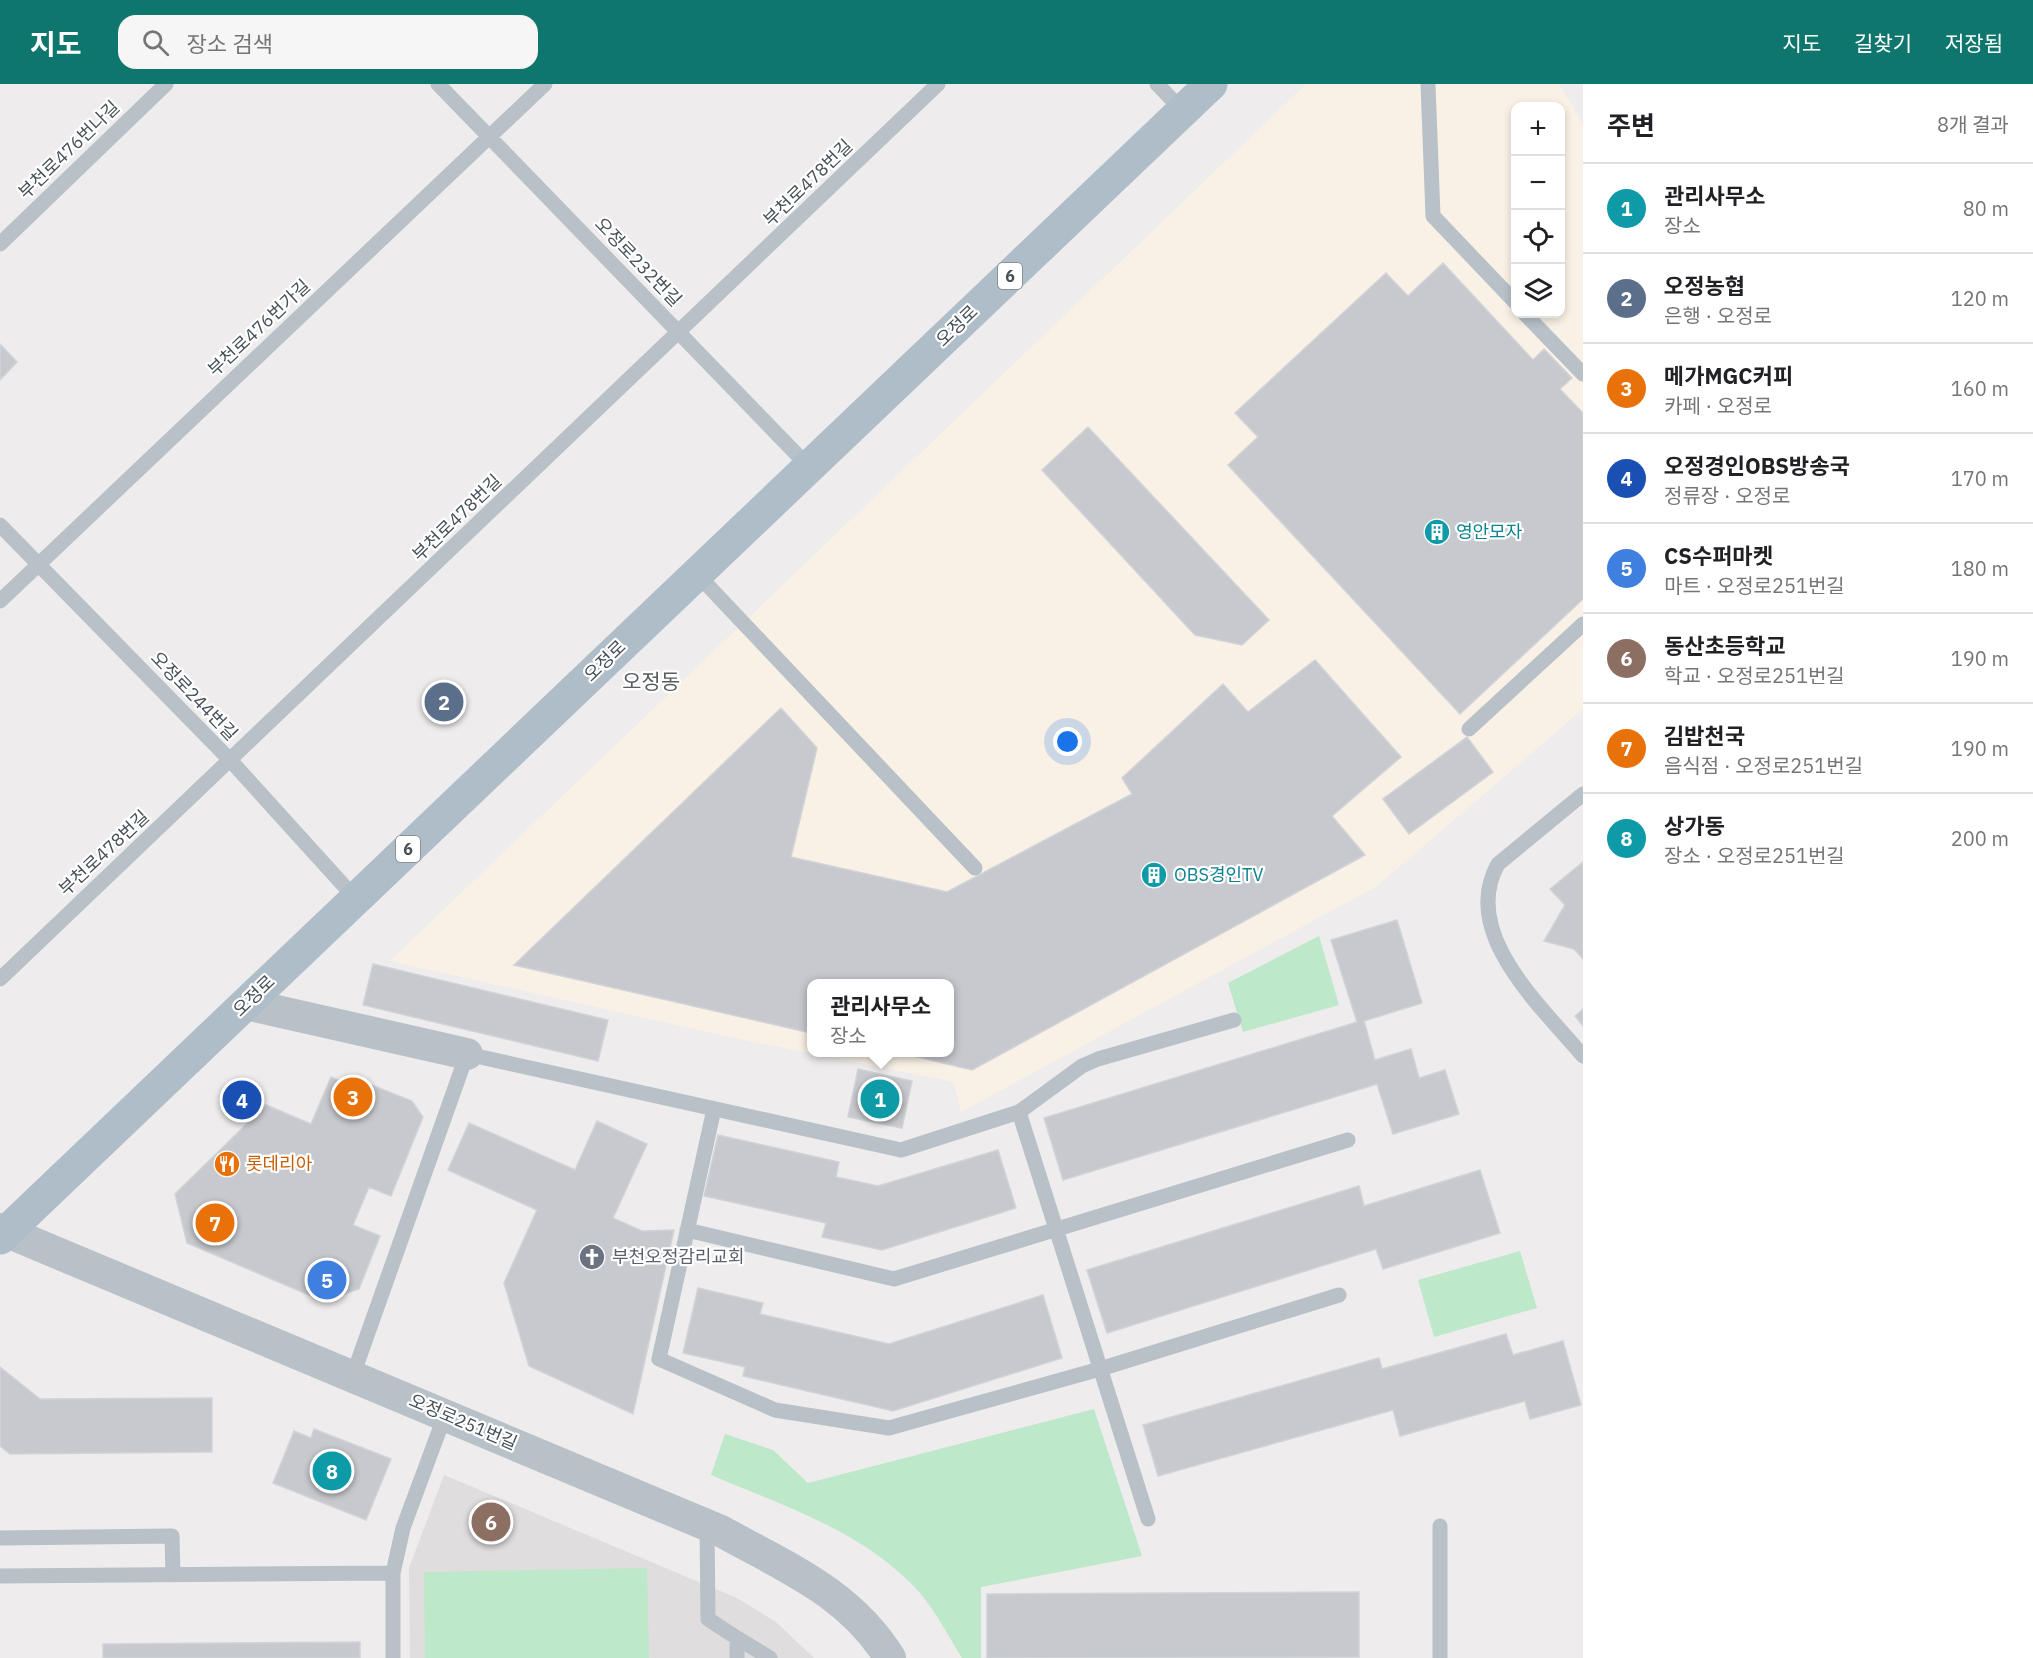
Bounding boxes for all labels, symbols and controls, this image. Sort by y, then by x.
search box [118,15,538,69]
text: 지도 [30,25,82,62]
icon: search [139,26,172,59]
text: 장소 검색 [187,29,273,58]
text: 지도 [1782,29,1821,57]
text: 길찾기 [1854,29,1912,57]
text: 저장됨 [1945,29,2003,57]
street label: 부천로476번나길 [13,96,124,204]
map controls [1511,102,1565,318]
button: + [1511,102,1565,156]
text: 주변 [1607,108,1655,142]
text: 8개 결과 [1937,111,2009,138]
street label: 부천로478번길 [758,134,857,231]
button: − [1511,156,1565,210]
text: 관리사무소 [1664,181,1765,210]
text: 1 [1621,195,1633,222]
text: 80 m [1963,195,2009,222]
button: locate [1511,210,1565,264]
street label: 오정로232번길 [590,212,687,311]
text: 장소 [1664,212,1701,239]
road number: 6 [998,263,1022,289]
button: layers [1511,264,1565,318]
text: 오정농협 [1664,271,1745,300]
street label: 부천로476번가길 [203,274,315,381]
text: 2 [1621,285,1633,312]
text: 120 m [1951,285,2009,312]
street label: 오정로 [931,300,983,351]
text: 은행 · 오정로 [1664,302,1772,329]
text: 메가MGC커피 [1664,361,1793,390]
text: 3 [1621,375,1633,402]
text: 160 m [1951,375,2009,402]
text: 카페 · 오정로 [1664,392,1772,419]
text: 오정경인OBS방송국 [1664,451,1850,480]
text: 4 [1621,465,1633,492]
text: 170 m [1951,465,2009,492]
street label: 부천로478번길 [407,469,506,566]
text: 정류장 · 오정로 [1664,482,1790,509]
building icon: 영안모자 [1422,517,1452,547]
place label: 영안모자 [1456,520,1523,543]
text: CS수퍼마켓 [1664,541,1773,570]
text: 5 [1621,555,1633,582]
text: 180 m [1951,555,2009,582]
text: 마트 · 오정로251번길 [1664,572,1845,599]
text: 동산초등학교 [1664,631,1785,660]
street label: 오정로 [579,635,631,686]
text: 6 [1621,645,1633,672]
text: 190 m [1951,645,2009,672]
street label: 오정로244번길 [146,646,243,745]
text: 학교 · 오정로251번길 [1664,662,1845,689]
district label: 오정동 [622,667,680,695]
pin: 2 [424,680,464,724]
text: 김밥천국 [1664,721,1745,750]
your location [1053,727,1082,756]
text: 7 [1621,735,1633,762]
text: 190 m [1951,735,2009,762]
text: 음식점 · 오정로251번길 [1664,752,1863,779]
street label: 부천로478번길 [54,805,154,900]
text: 상가동 [1664,811,1725,840]
text: 8 [1621,825,1633,852]
text: 200 m [1951,825,2009,852]
road number: 6 [396,836,420,862]
text: 장소 · 오정로251번길 [1664,842,1845,869]
building icon: OBS경인TV [1139,860,1169,890]
place label: OBS경인TV [1174,863,1263,886]
street label: 오정로 [228,970,280,1021]
popup [807,979,954,1057]
text: 관리사무소 [830,991,931,1020]
text: 장소 [830,1022,867,1049]
pin: 3 [334,1074,372,1120]
pin: 1 [860,1076,900,1122]
pin: 4 [222,1078,262,1122]
restaurant icon: 롯데리아 [212,1149,242,1179]
place label: 롯데리아 [246,1152,313,1175]
pin: 7 [196,1200,234,1246]
church icon: 부천오정감리교회 [577,1242,607,1272]
place label: 부천오정감리교회 [612,1245,744,1268]
pin: 5 [308,1258,346,1302]
street label: 오정로251번길 [406,1388,521,1455]
pin: 8 [312,1448,352,1494]
pin: 6 [472,1500,510,1544]

